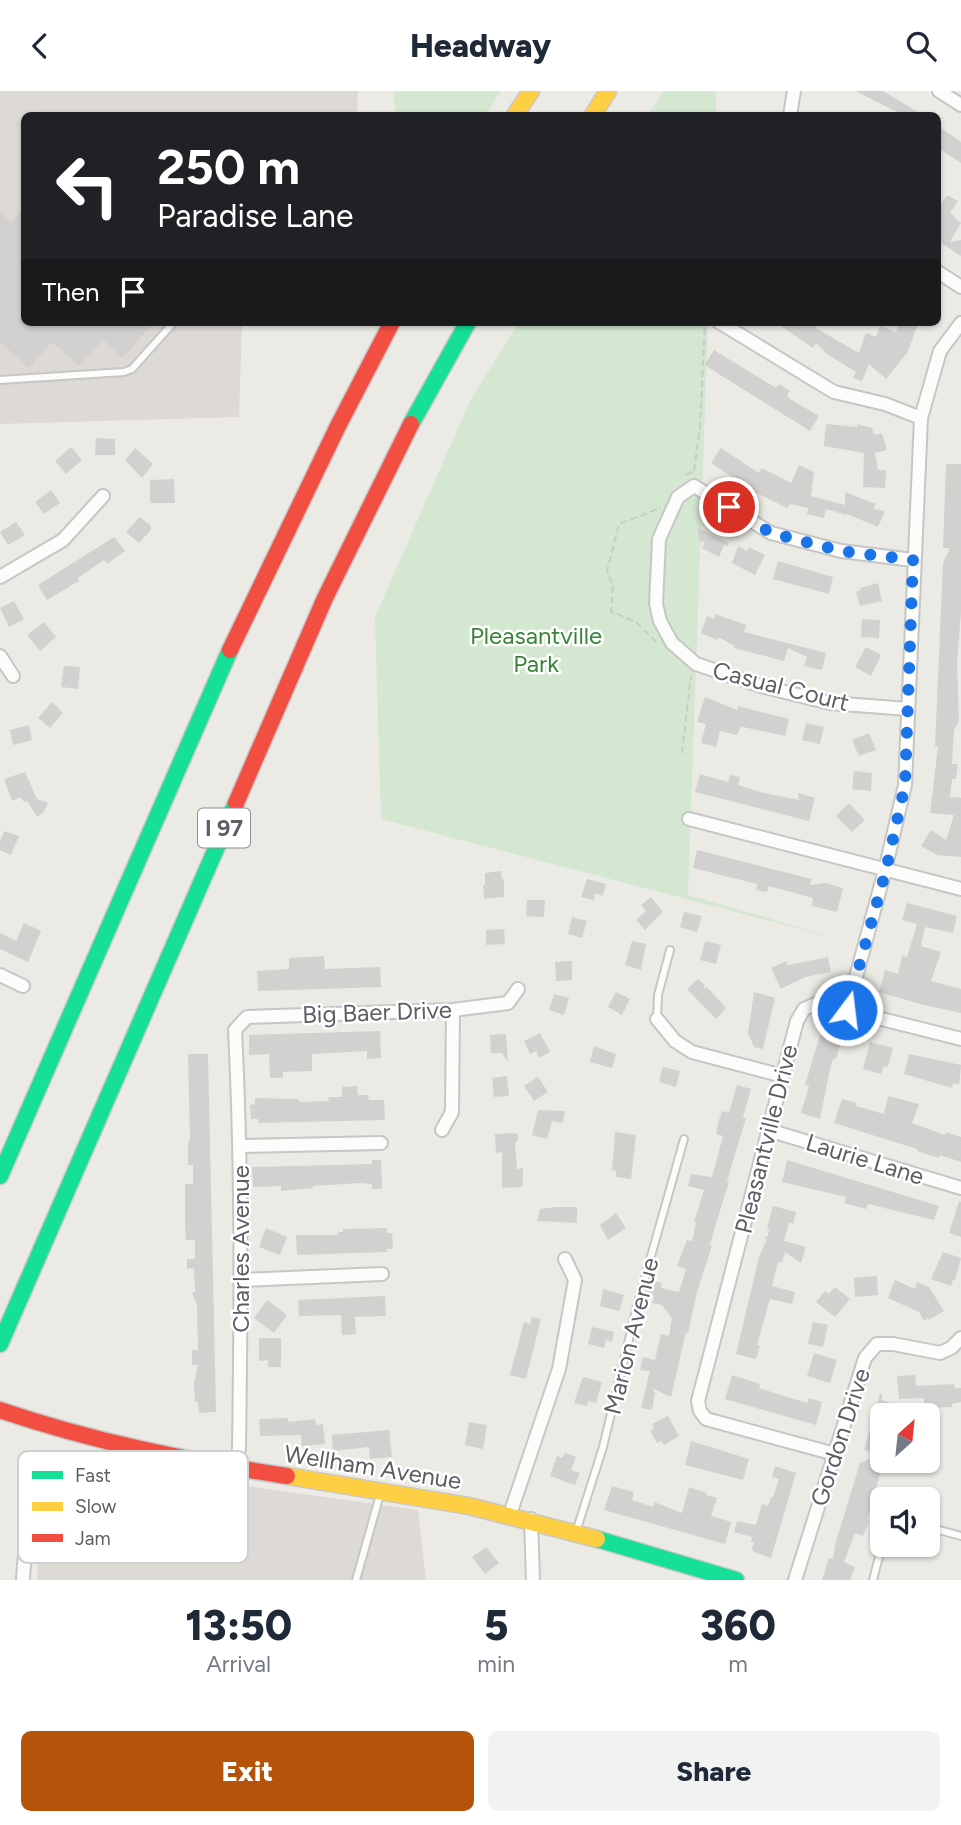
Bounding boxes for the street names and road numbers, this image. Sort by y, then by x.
street label: Casual Court [710,655,852,717]
road number: I 97 [198,809,250,848]
street label: Big Baer Drive [302,995,452,1029]
street label: Pleasantville Drive [729,1042,803,1236]
street label: Laurie Lane [802,1127,928,1191]
street label: Charles Avenue [226,1165,255,1333]
street label: Marion Avenue [598,1255,664,1417]
street label: Gordon Drive [804,1364,876,1510]
street label: Wellham Avenue [282,1439,464,1495]

